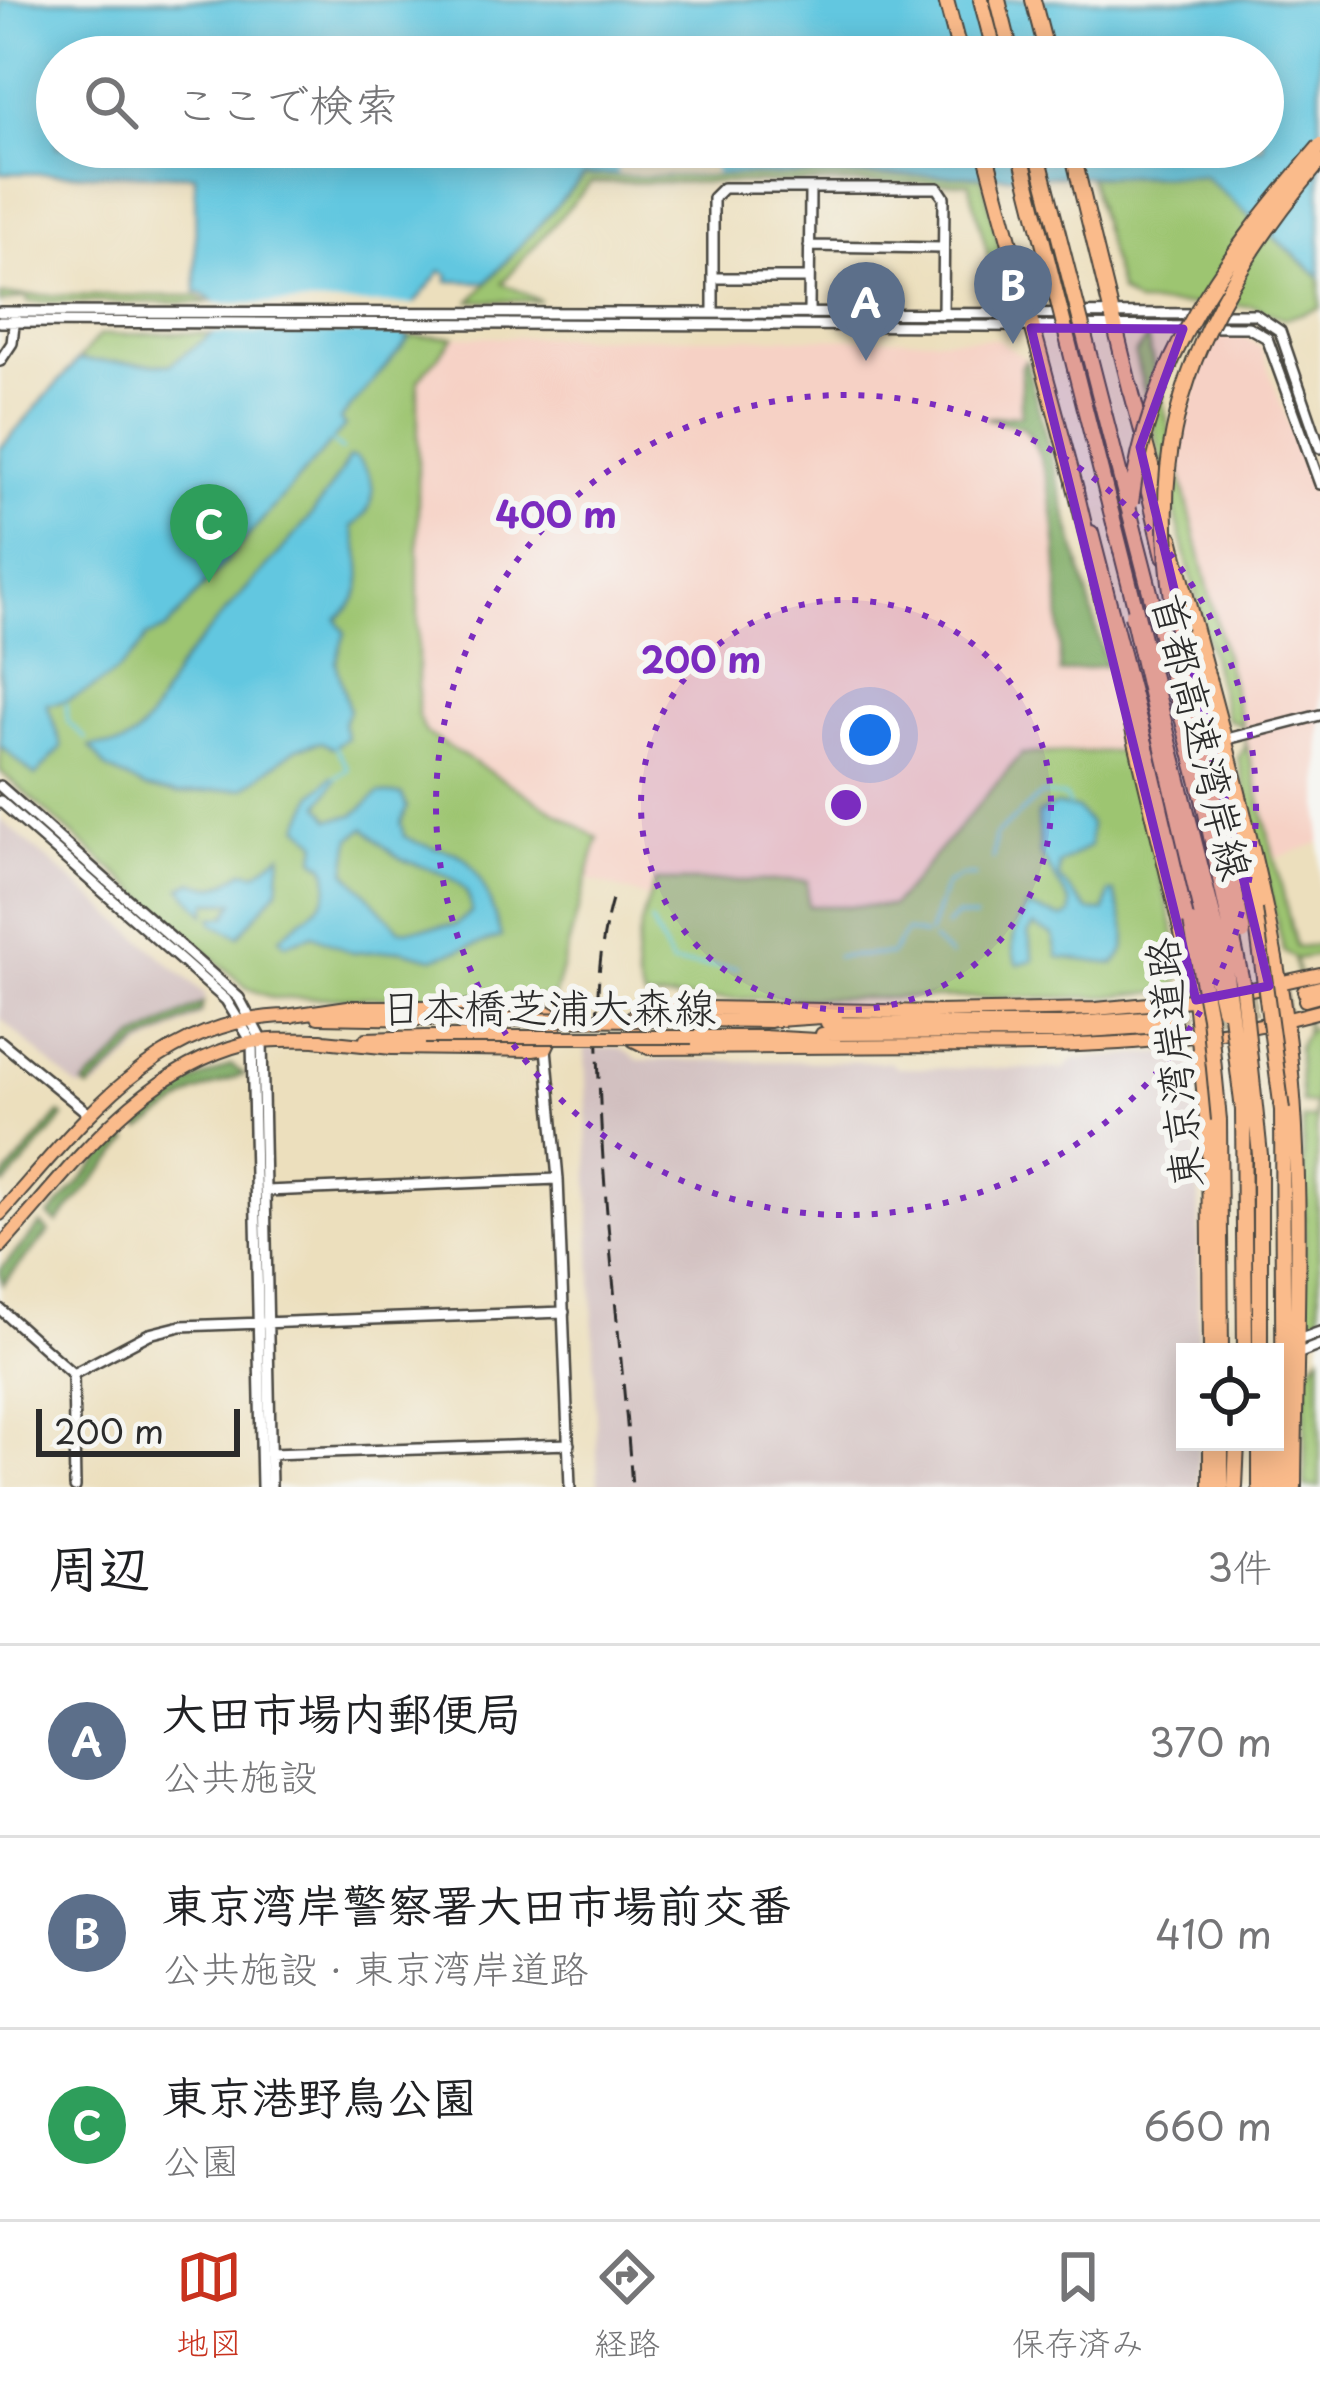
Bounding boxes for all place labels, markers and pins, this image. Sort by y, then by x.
pin: B [974,245,1052,344]
pin: A [827,262,905,361]
pin: C [170,484,248,583]
centre of rings [825,784,867,826]

